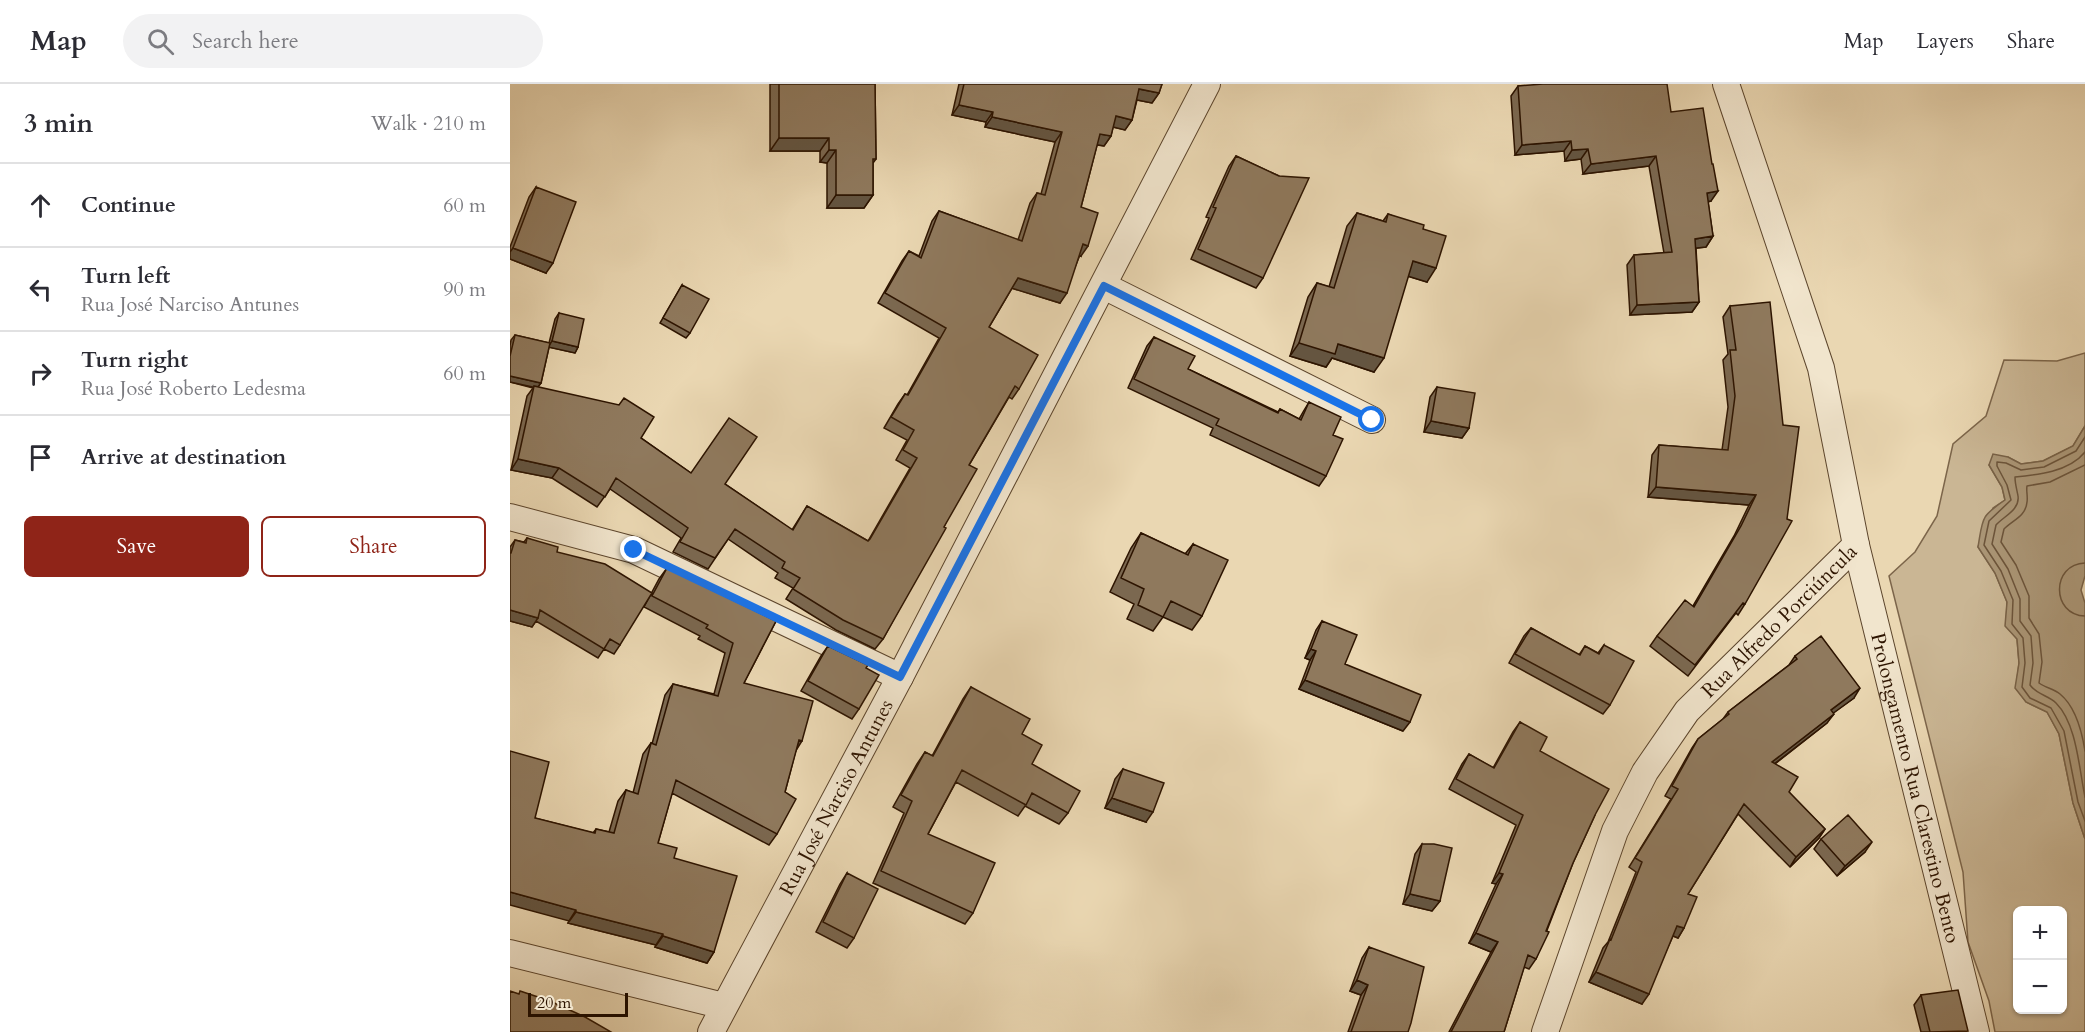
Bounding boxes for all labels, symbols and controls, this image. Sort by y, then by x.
search box [123,14,543,68]
text: Map [30,22,87,60]
icon: search [144,25,177,58]
text: Search here [192,26,299,56]
text: Map [1844,27,1884,56]
text: Layers [1917,27,1974,56]
text: Share [2007,27,2055,56]
text: 3 min [24,106,93,141]
text: Walk · 210 m [371,110,486,137]
icon: ahead [24,189,57,222]
text: Continue [81,190,176,220]
text: 60 m [443,192,486,219]
text: Turn left [81,261,170,291]
icon: left [24,273,57,306]
text: 90 m [443,276,486,303]
text: Rua José Narciso Antunes [81,291,299,318]
text: Turn right [81,345,188,375]
icon: right [24,357,57,390]
text: 60 m [443,360,486,387]
text: Rua José Roberto Ledesma [81,375,306,402]
route start [1358,406,1384,432]
icon: arrive [24,441,57,474]
text: Arrive at destination [81,442,286,472]
button: Save [24,516,249,577]
button: Share [261,516,486,577]
route end [620,536,646,562]
street label: Rua Alfredo Porciúncula [1695,538,1863,703]
street label: Prolongamento Rua Clarestino Bento [1865,630,1967,946]
street label: Rua José Narciso Antunes [773,694,899,900]
map controls [2013,906,2067,1014]
button: + [2013,906,2067,960]
button: − [2013,960,2067,1014]
scale bar [528,990,628,1018]
text: 20 m [537,992,571,1014]

